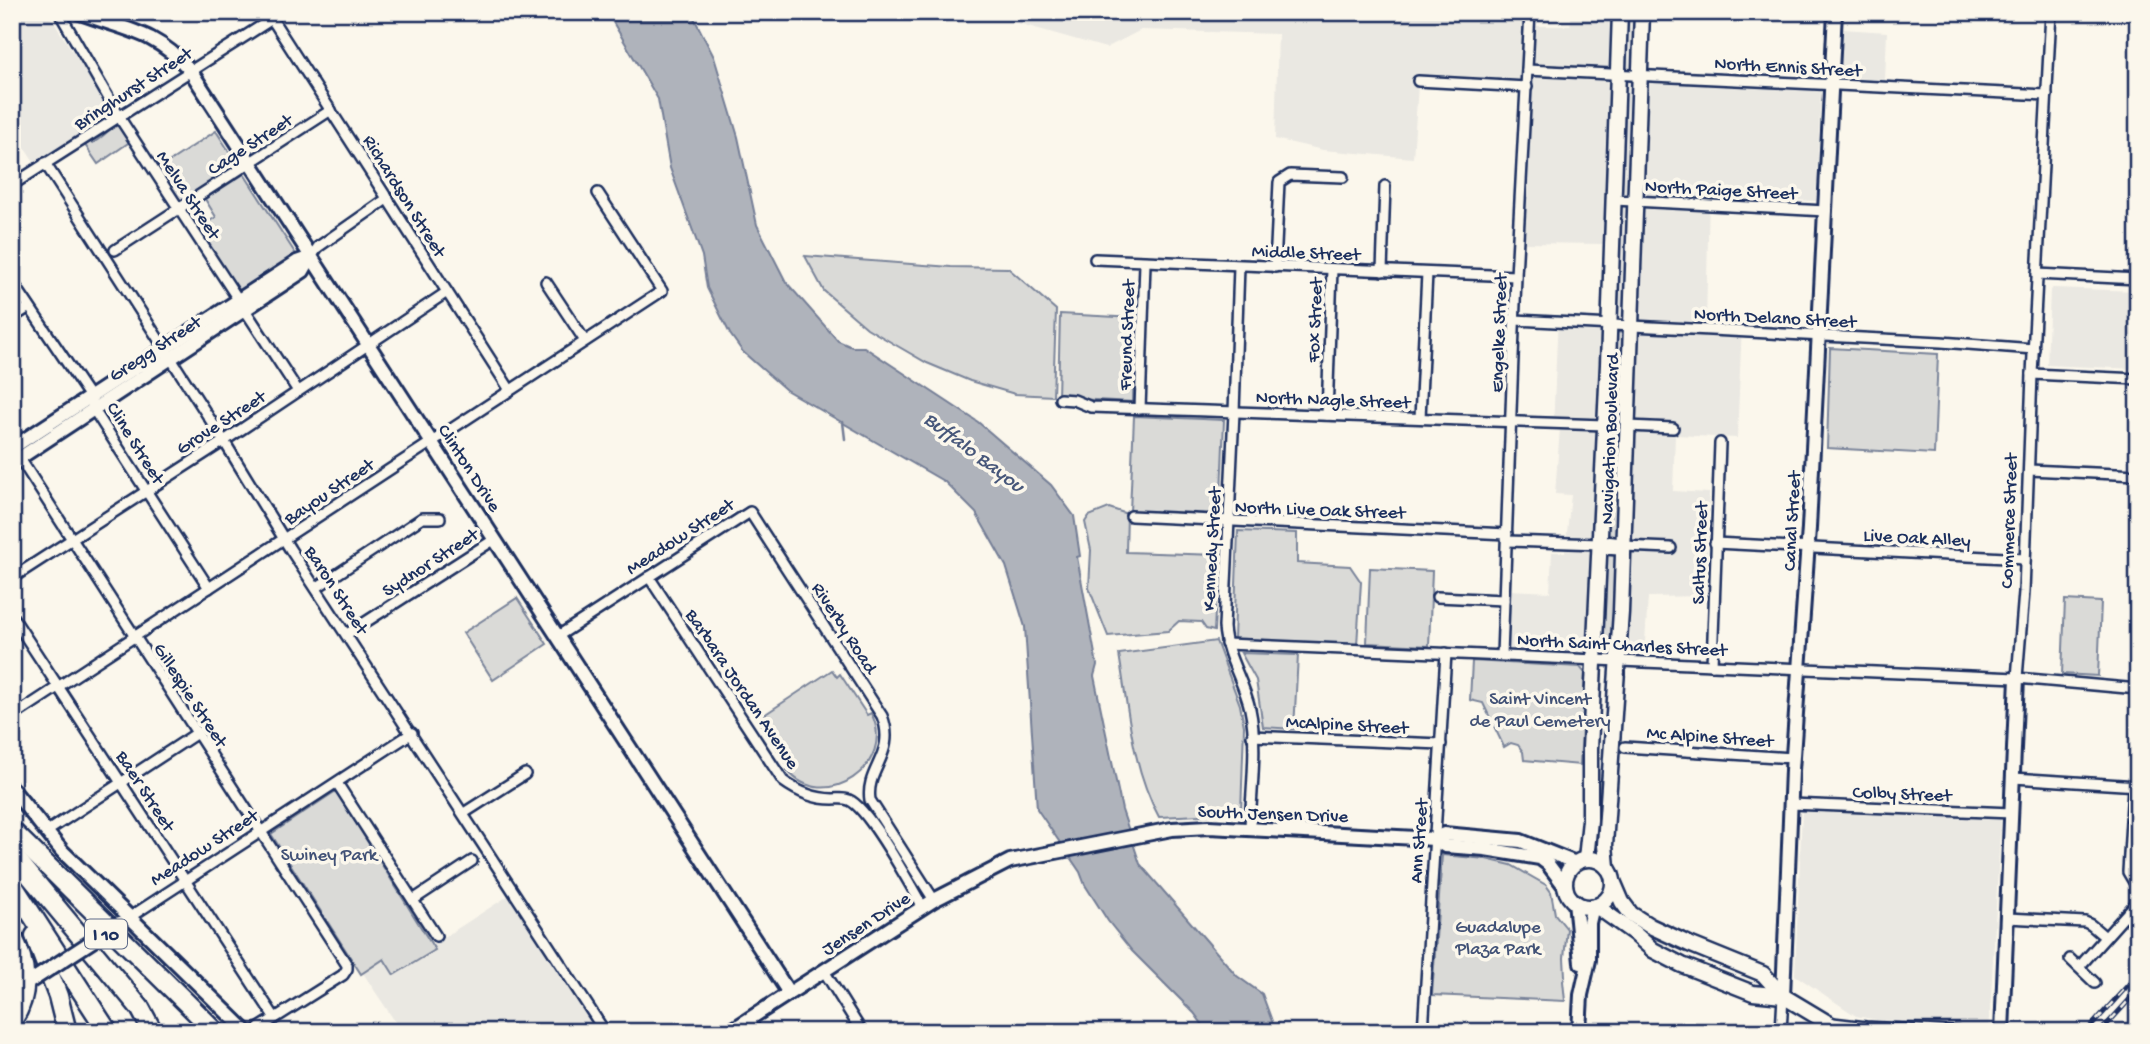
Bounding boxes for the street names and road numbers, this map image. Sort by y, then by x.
street label: Bringhurst Street [70,42,199,137]
street label: North Ennis Street [1714,53,1864,84]
street label: Cage Street [204,109,300,182]
street label: Richardson Street [356,131,451,264]
street label: Melva Street [150,147,226,247]
street label: North Paige Street [1644,176,1800,207]
street label: Middle Street [1251,241,1363,268]
street label: Engelke Street [1487,271,1514,393]
street label: Fox Street [1303,275,1330,364]
street label: Freund Street [1115,277,1142,392]
street label: North Delano Street [1693,304,1859,335]
street label: Gregg Street [105,310,208,388]
street label: Navigation Boulevard [1597,351,1626,525]
street label: Grove Street [173,385,273,461]
street label: North Nagle Street [1255,387,1413,416]
street label: Cline Street [100,398,170,491]
street label: Clinton Drive [431,421,505,517]
street label: Commerce Street [1997,451,2024,589]
street label: Bayou Street [280,453,381,532]
street label: Canal Street [1779,469,1808,572]
street label: Kennedy Street [1199,485,1228,612]
street label: Meadow Street [622,493,741,581]
street label: North Live Oak Street [1234,497,1408,526]
street label: Saltus Street [1688,499,1715,605]
street label: Sydnor Street [378,523,485,604]
street label: Live Oak Alley [1863,525,1972,554]
street label: Baron Street [297,541,373,641]
street label: Riverby Road [805,579,882,680]
street label: Barbara Jordan Avenue [678,605,803,775]
street label: North Saint Charles Street [1516,630,1730,664]
street label: Gillespie Street [147,639,233,754]
street label: McAlpine Street [1285,712,1411,741]
street label: Mc Alpine Street [1646,723,1776,755]
street label: Baer Street [109,746,180,839]
street label: Colby Street [1852,782,1954,809]
street label: Ann Street [1406,796,1435,884]
street label: South Jensen Drive [1197,801,1349,830]
street label: Meadow Street [146,804,265,892]
street label: Jensen Drive [818,888,916,962]
road number: I 10 [85,919,127,948]

